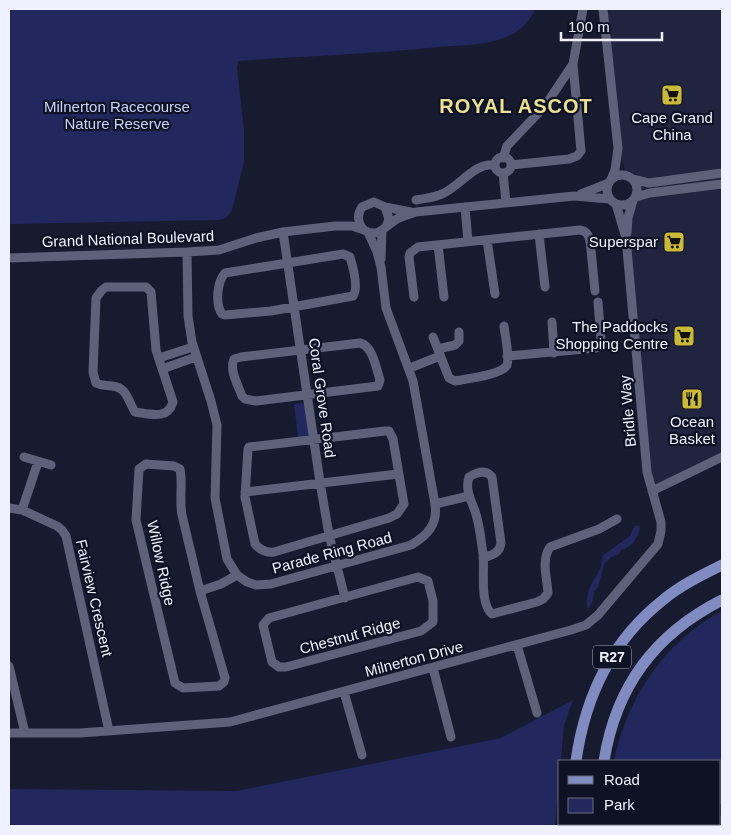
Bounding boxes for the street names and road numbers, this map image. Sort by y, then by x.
street label: Grand National Boulevard [41,227,215,250]
street label: Coral Grove Road [306,337,339,459]
street label: Bridle Way [616,374,639,448]
street label: Willow Ridge [144,519,179,607]
street label: Parade Ring Road [270,528,394,577]
street label: Fairview Crescent [73,537,116,659]
street label: Chestnut Ridge [298,614,402,657]
street label: Milnerton Drive [363,637,465,680]
road number: R27 [593,646,631,669]

